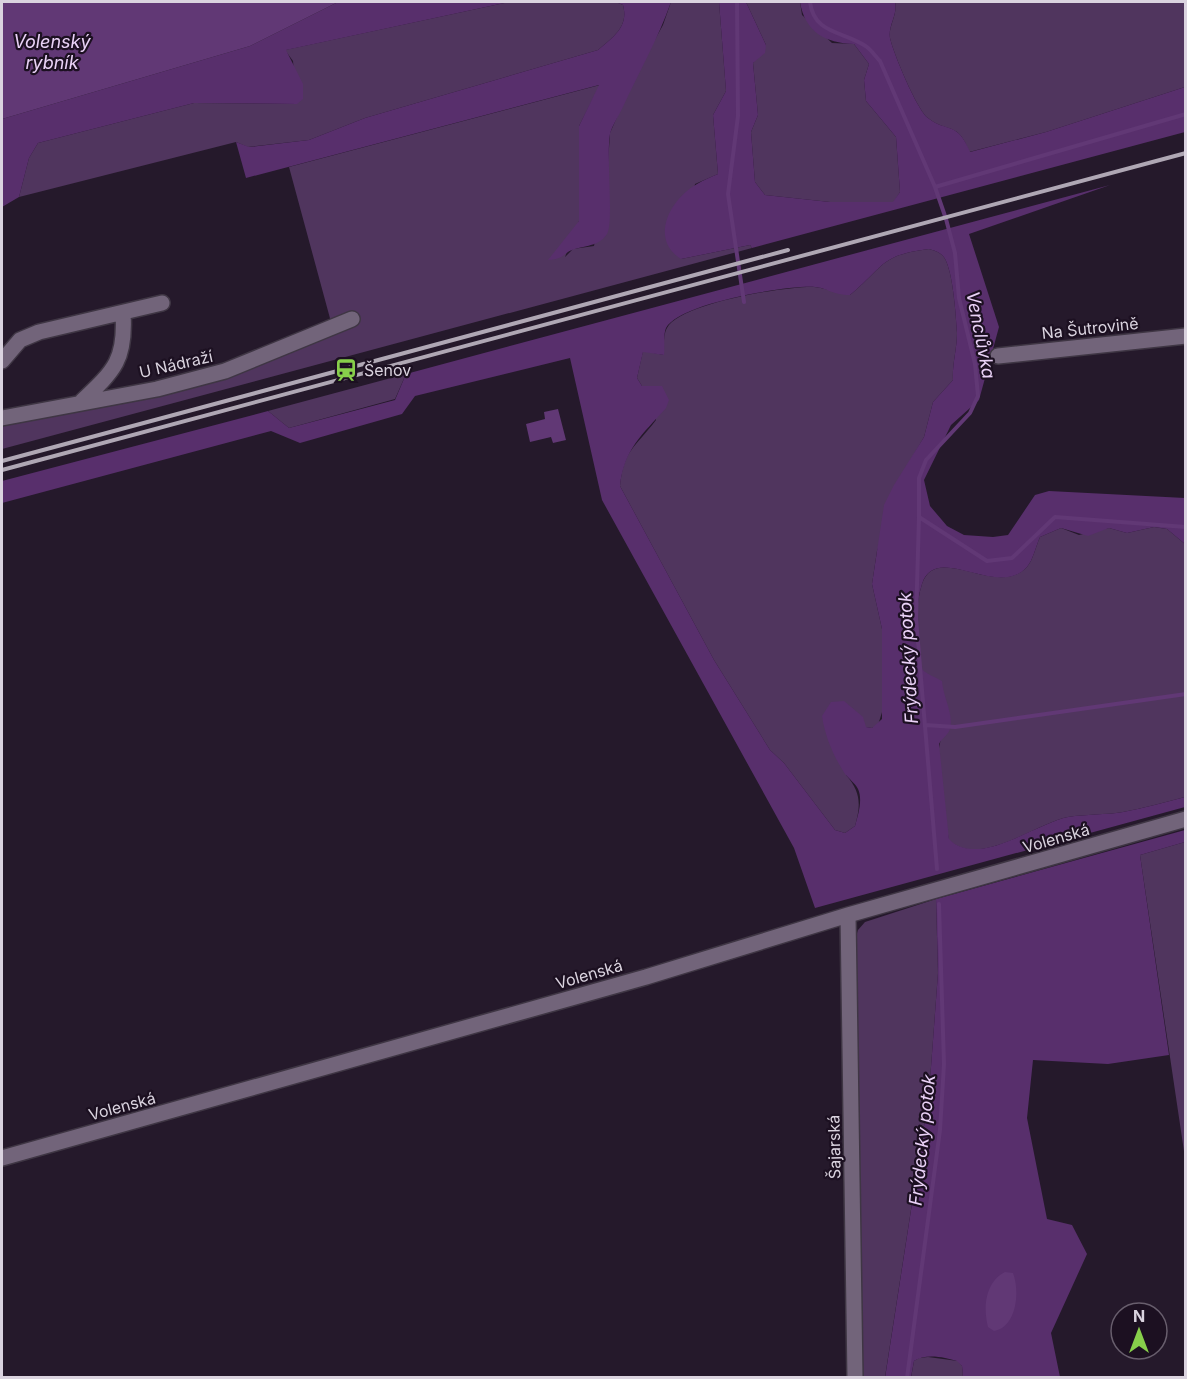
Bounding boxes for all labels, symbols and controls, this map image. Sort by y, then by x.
water label: Volenský rybník [13,31,91,73]
water label: Venclůvka [962,290,1000,380]
street label: Na Šutrovině [1041,313,1139,343]
street label: U Nádraží [137,346,215,382]
station icon: Šenov [333,357,359,383]
place label: Šenov [364,360,411,380]
water label: Frýdecký potok [894,590,922,724]
street label: Volenská [1020,819,1092,857]
street label: Volenská [553,955,625,993]
water label: Frýdecký potok [905,1072,939,1207]
street label: Volenská [86,1087,158,1125]
street label: Šajarská [823,1115,845,1179]
north arrow [1109,1301,1169,1361]
text: N [1133,1306,1145,1326]

